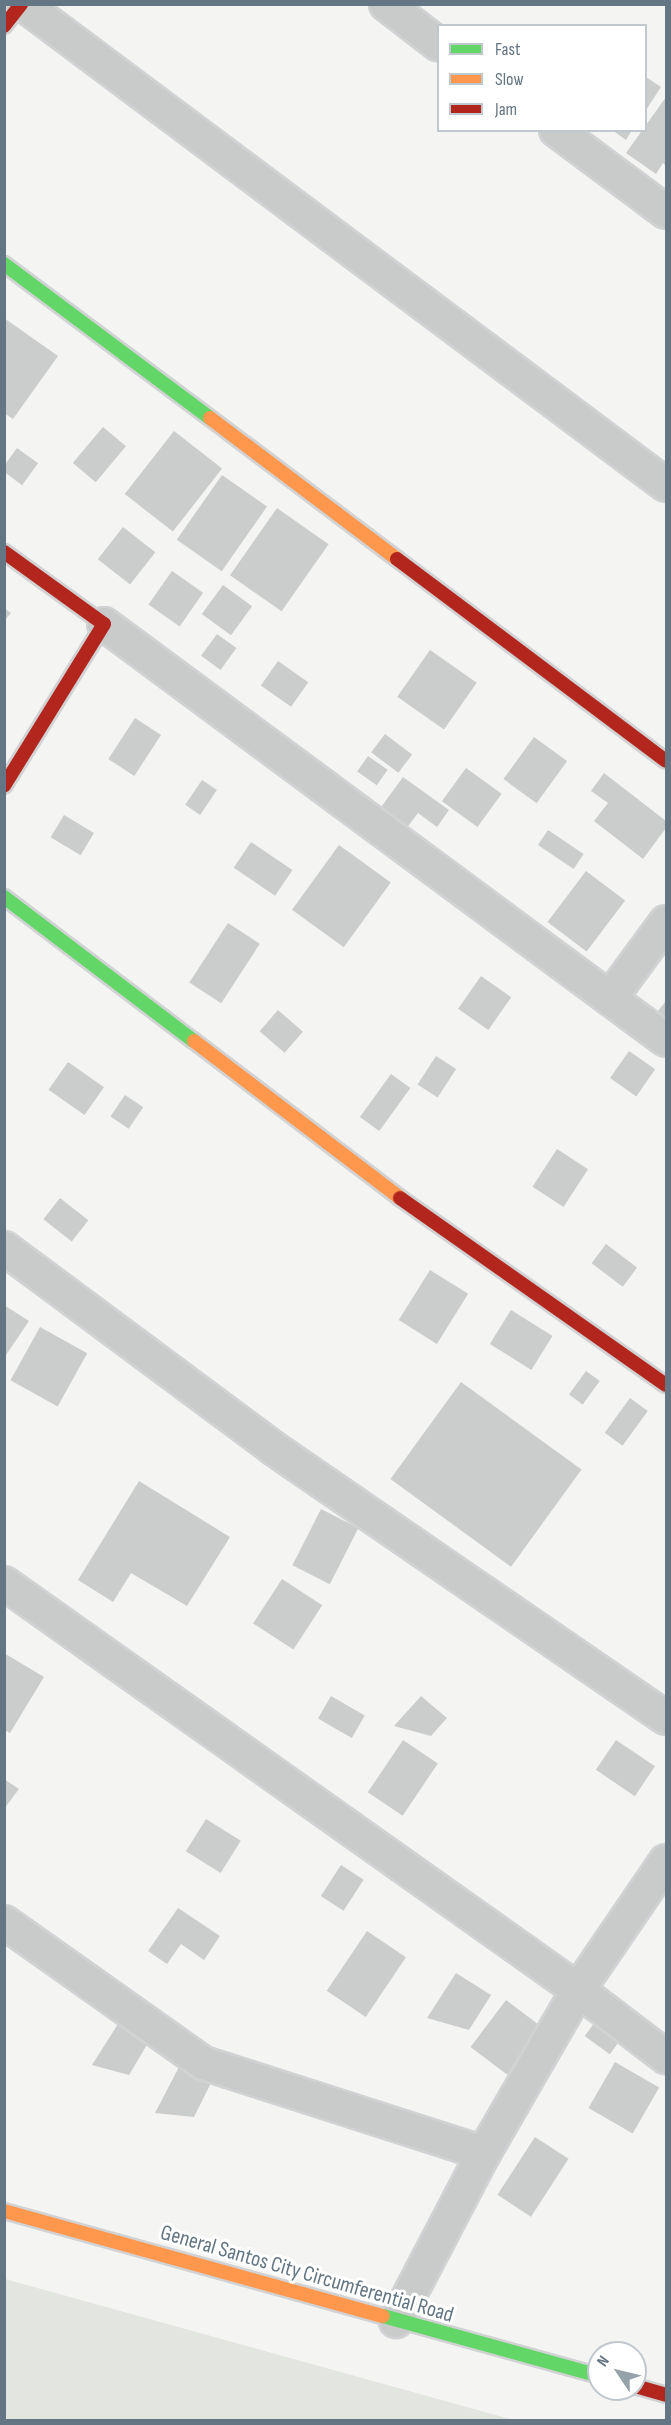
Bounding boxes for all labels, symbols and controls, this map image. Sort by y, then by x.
legend [437,24,647,132]
text: Fast [495,39,520,60]
text: Slow [495,69,524,90]
text: Jam [495,99,517,120]
street label: General Santos City Circumferential Road [157,2219,457,2329]
north arrow [587,2341,647,2401]
text: N [593,2353,614,2370]

